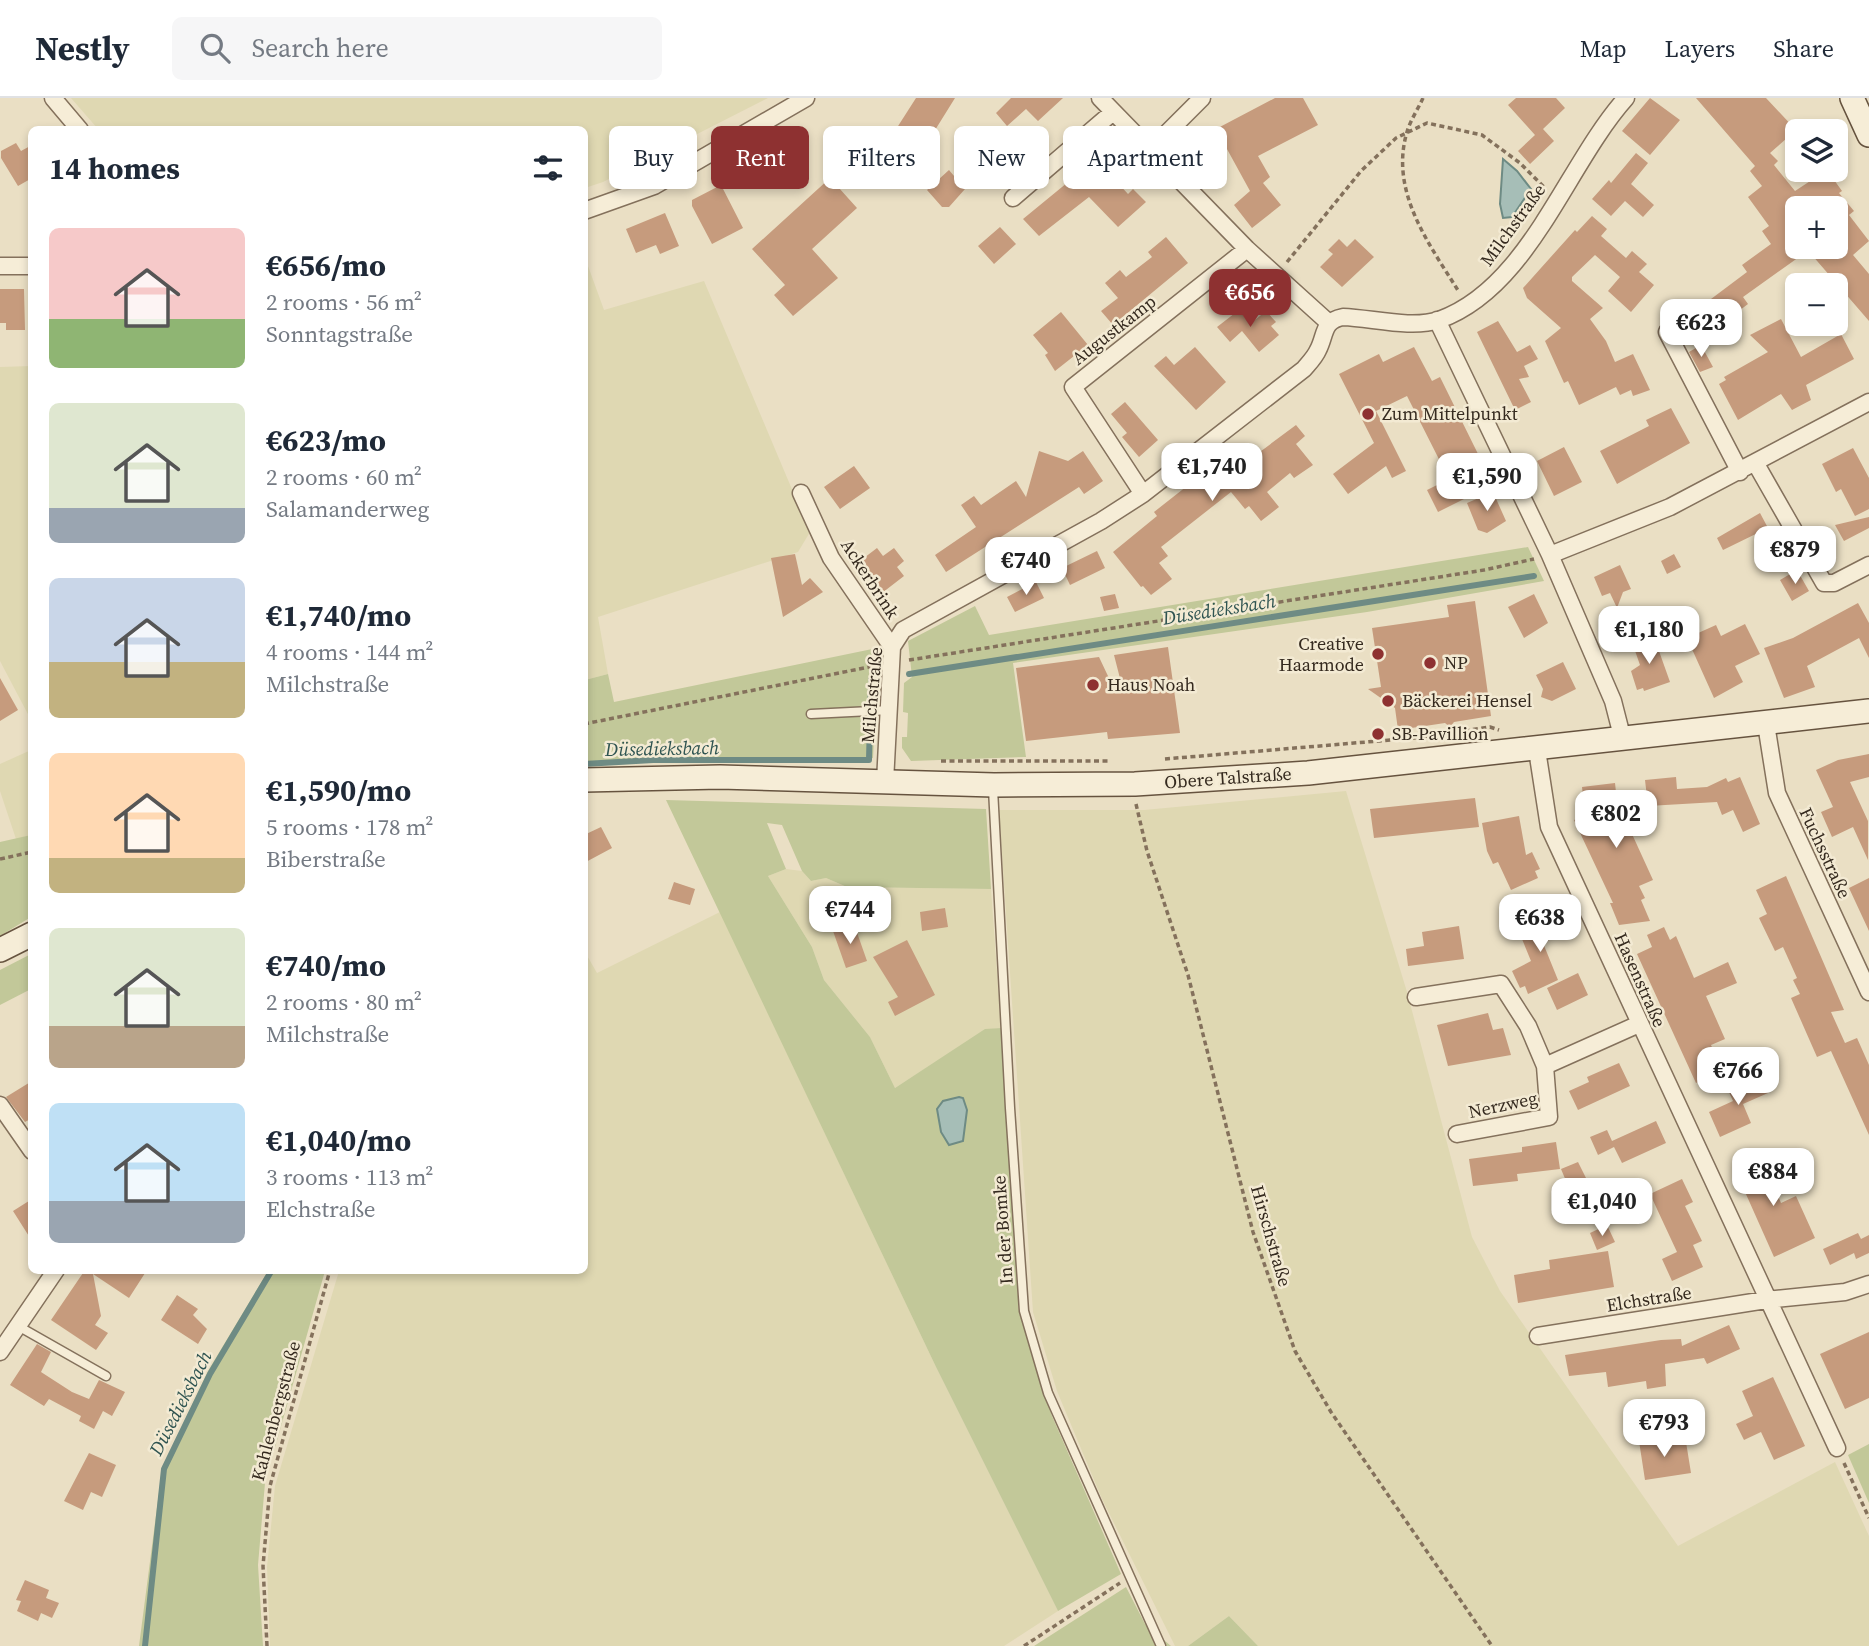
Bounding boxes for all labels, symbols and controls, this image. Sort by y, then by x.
search box [172,17,662,80]
text: Nestly [35,26,130,71]
icon: search [196,29,234,67]
text: Search here [252,30,389,66]
text: Map [1580,32,1627,65]
text: Layers [1665,32,1735,65]
text: Share [1773,32,1834,65]
map controls [1785,119,1848,336]
button: layers [1785,119,1848,182]
chip: Buy [609,126,697,189]
chip: Rent [711,126,809,189]
chip: Filters [823,126,940,189]
chip: New [954,126,1049,189]
chip: Apartment [1063,126,1227,189]
text: 14 homes [49,148,180,189]
icon: filters [529,149,567,187]
street label: Milchstraße [1474,178,1551,271]
button: + [1785,196,1848,259]
text: €656/mo [266,245,386,286]
icon: home [105,256,189,340]
pin: €656 [1209,270,1291,329]
button: − [1785,273,1848,336]
text: €656 [1225,276,1275,308]
text: 2 rooms · 56 m² [266,286,422,318]
street label: Augustkamp [1066,289,1161,370]
pin: €623 [1660,300,1742,359]
text: €623 [1676,306,1726,338]
text: Sonntagstraße [266,318,413,350]
place label: Zum Mittelpunkt [1382,401,1518,426]
marker: Zum Mittelpunkt [1360,406,1376,422]
text: €623/mo [266,420,386,461]
icon: home [105,431,189,515]
pin: €1,740 [1155,444,1269,503]
text: €1,740 [1177,450,1247,482]
pin: €1,590 [1430,454,1544,513]
text: €1,590 [1452,460,1522,492]
text: 2 rooms · 60 m² [266,461,422,493]
text: Salamanderweg [266,493,429,525]
pin: €879 [1754,526,1836,586]
text: €879 [1770,533,1820,565]
street label: Ackerbrink [835,534,906,624]
pin: €740 [985,538,1067,597]
text: €740 [1001,544,1051,576]
water label: Düsedieksbach [1160,587,1278,631]
text: €1,740/mo [266,595,411,636]
icon: home [105,606,189,690]
pin: €1,180 [1592,606,1706,666]
text: €1,180 [1614,613,1684,645]
place label: Creative Haarmode [1279,631,1364,677]
text: 4 rooms · 144 m² [266,636,433,668]
street label: Milchstraße [855,646,888,744]
marker: Creative Haarmode [1370,646,1386,662]
place label: NP [1444,650,1468,675]
marker: NP [1422,655,1438,671]
text: Milchstraße [266,668,389,700]
place label: Haus Noah [1107,672,1196,697]
marker: Haus Noah [1085,677,1101,693]
place label: Bäckerei Hensel [1402,688,1532,713]
marker: Bäckerei Hensel [1380,693,1396,709]
place label: SB-Pavillion [1392,721,1489,746]
marker: SB-Pavillion [1370,726,1386,742]
water label: Düsedieksbach [604,734,720,762]
street label: Obere Talstraße [1164,761,1292,794]
text: €1,590/mo [266,770,411,811]
icon: home [105,781,189,865]
pin: €802 [1575,790,1657,850]
text: €802 [1591,797,1641,829]
street label: Fuchsstraße [1793,803,1857,902]
text: 5 rooms · 178 m² [266,811,433,843]
text: Biberstraße [266,843,386,875]
pin: €744 [809,886,891,946]
text: €744 [825,893,875,925]
pin: €638 [1499,894,1581,954]
text: €638 [1515,901,1565,933]
street label: Hasenstraße [1609,929,1672,1031]
text: €740/mo [266,945,386,986]
icon: home [105,956,189,1040]
text: 2 rooms · 80 m² [266,986,422,1018]
text: Milchstraße [266,1018,389,1050]
pin: €766 [1697,1048,1779,1107]
text: €766 [1713,1054,1763,1086]
street label: Nerzweg [1466,1085,1540,1124]
text: €1,040/mo [266,1120,411,1161]
icon: home [105,1131,189,1215]
pin: €884 [1732,1148,1814,1208]
text: €884 [1748,1155,1798,1187]
text: 3 rooms · 113 m² [266,1161,433,1193]
street label: In der Bomke [986,1175,1019,1285]
pin: €1,040 [1545,1178,1659,1238]
street label: Hirschstraße [1245,1182,1298,1289]
text: €1,040 [1567,1185,1637,1217]
text: Elchstraße [266,1193,376,1225]
street label: Elchstraße [1605,1279,1693,1318]
street label: Kahlenbergstraße [245,1338,306,1483]
water label: Düsedieksbach [142,1346,218,1461]
pin: €793 [1623,1400,1705,1459]
text: €793 [1639,1406,1689,1438]

